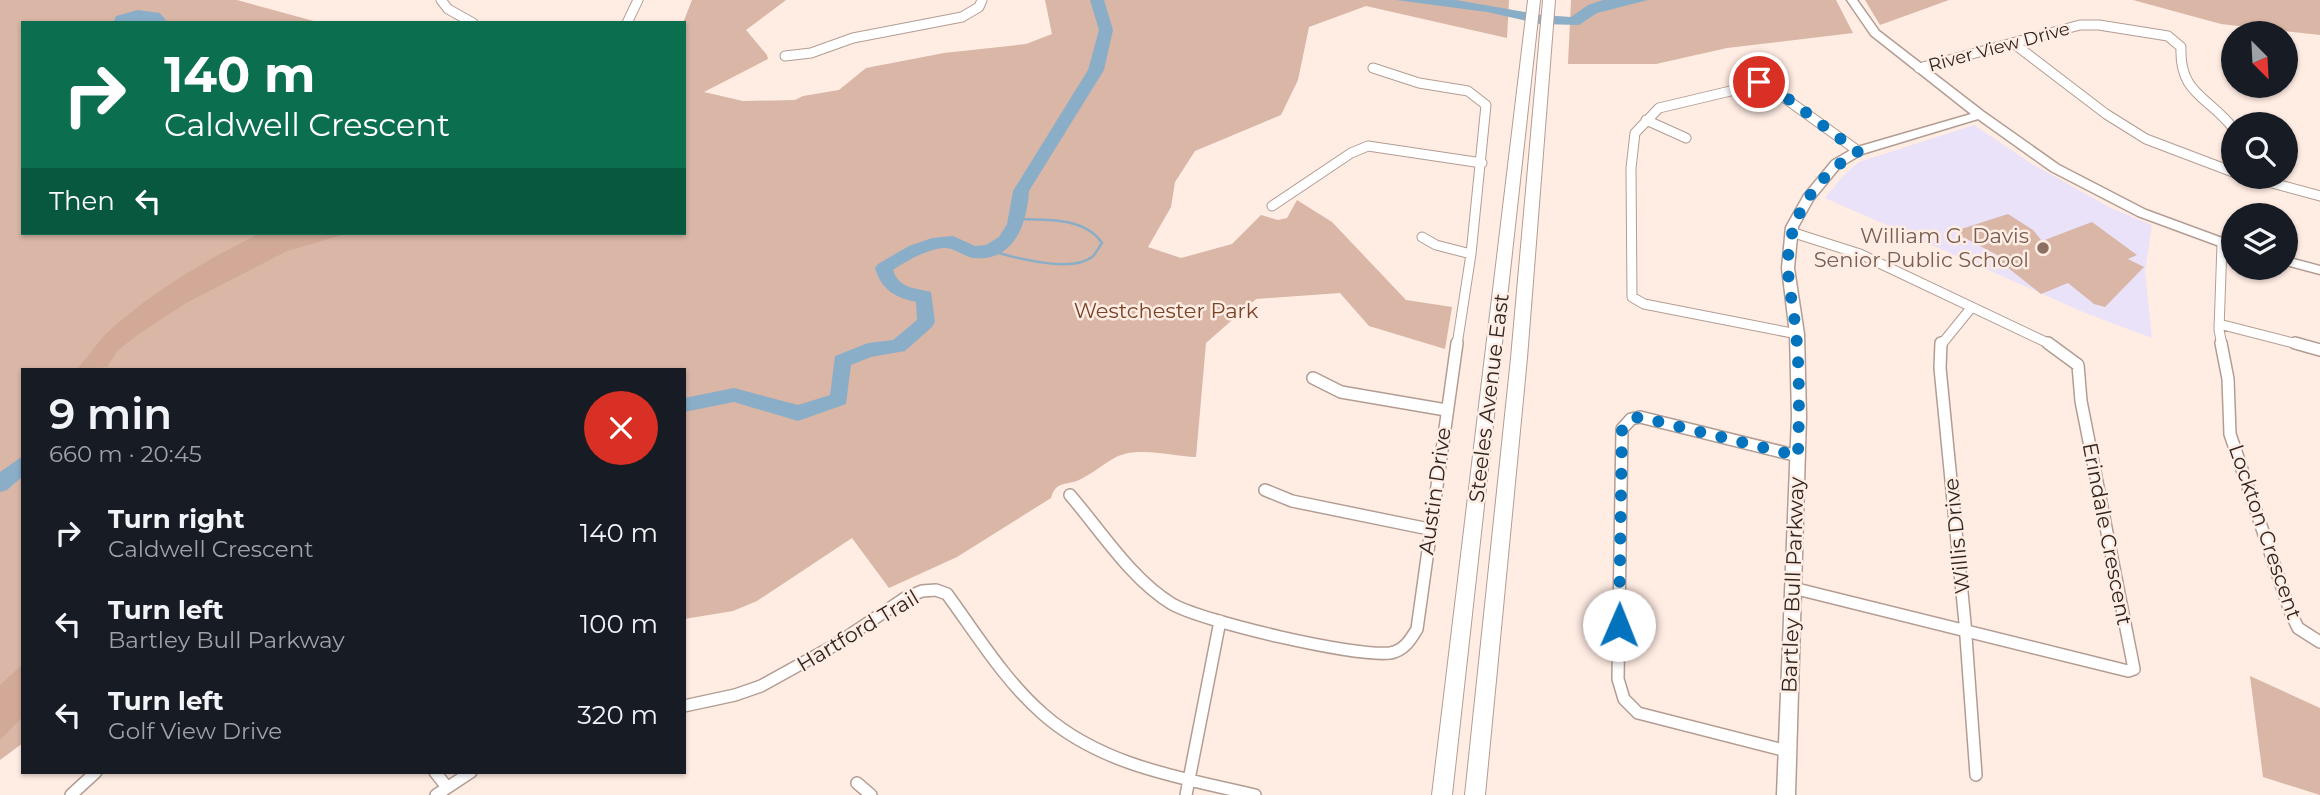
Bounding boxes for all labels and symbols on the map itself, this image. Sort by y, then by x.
street label: River View Drive [1926,17,2072,76]
north arrow [2221,21,2298,98]
pin [1729,52,1789,112]
place label: William G. Davis Senior Public School [1814,223,2029,272]
marker: William G. Davis Senior Public School [2035,240,2051,256]
street label: Steeles Avenue East [1463,292,1514,504]
park label: Westchester Park [1074,298,1259,323]
street label: Austin Drive [1413,426,1456,556]
street label: Erindale Crescent [2078,440,2137,627]
street label: Lockton Crescent [2224,441,2307,623]
street label: Bartley Bull Parkway [1776,476,1809,693]
street label: Willis Drive [1938,477,1975,595]
street label: Hartford Trail [792,584,923,677]
position arrow [1582,588,1656,662]

